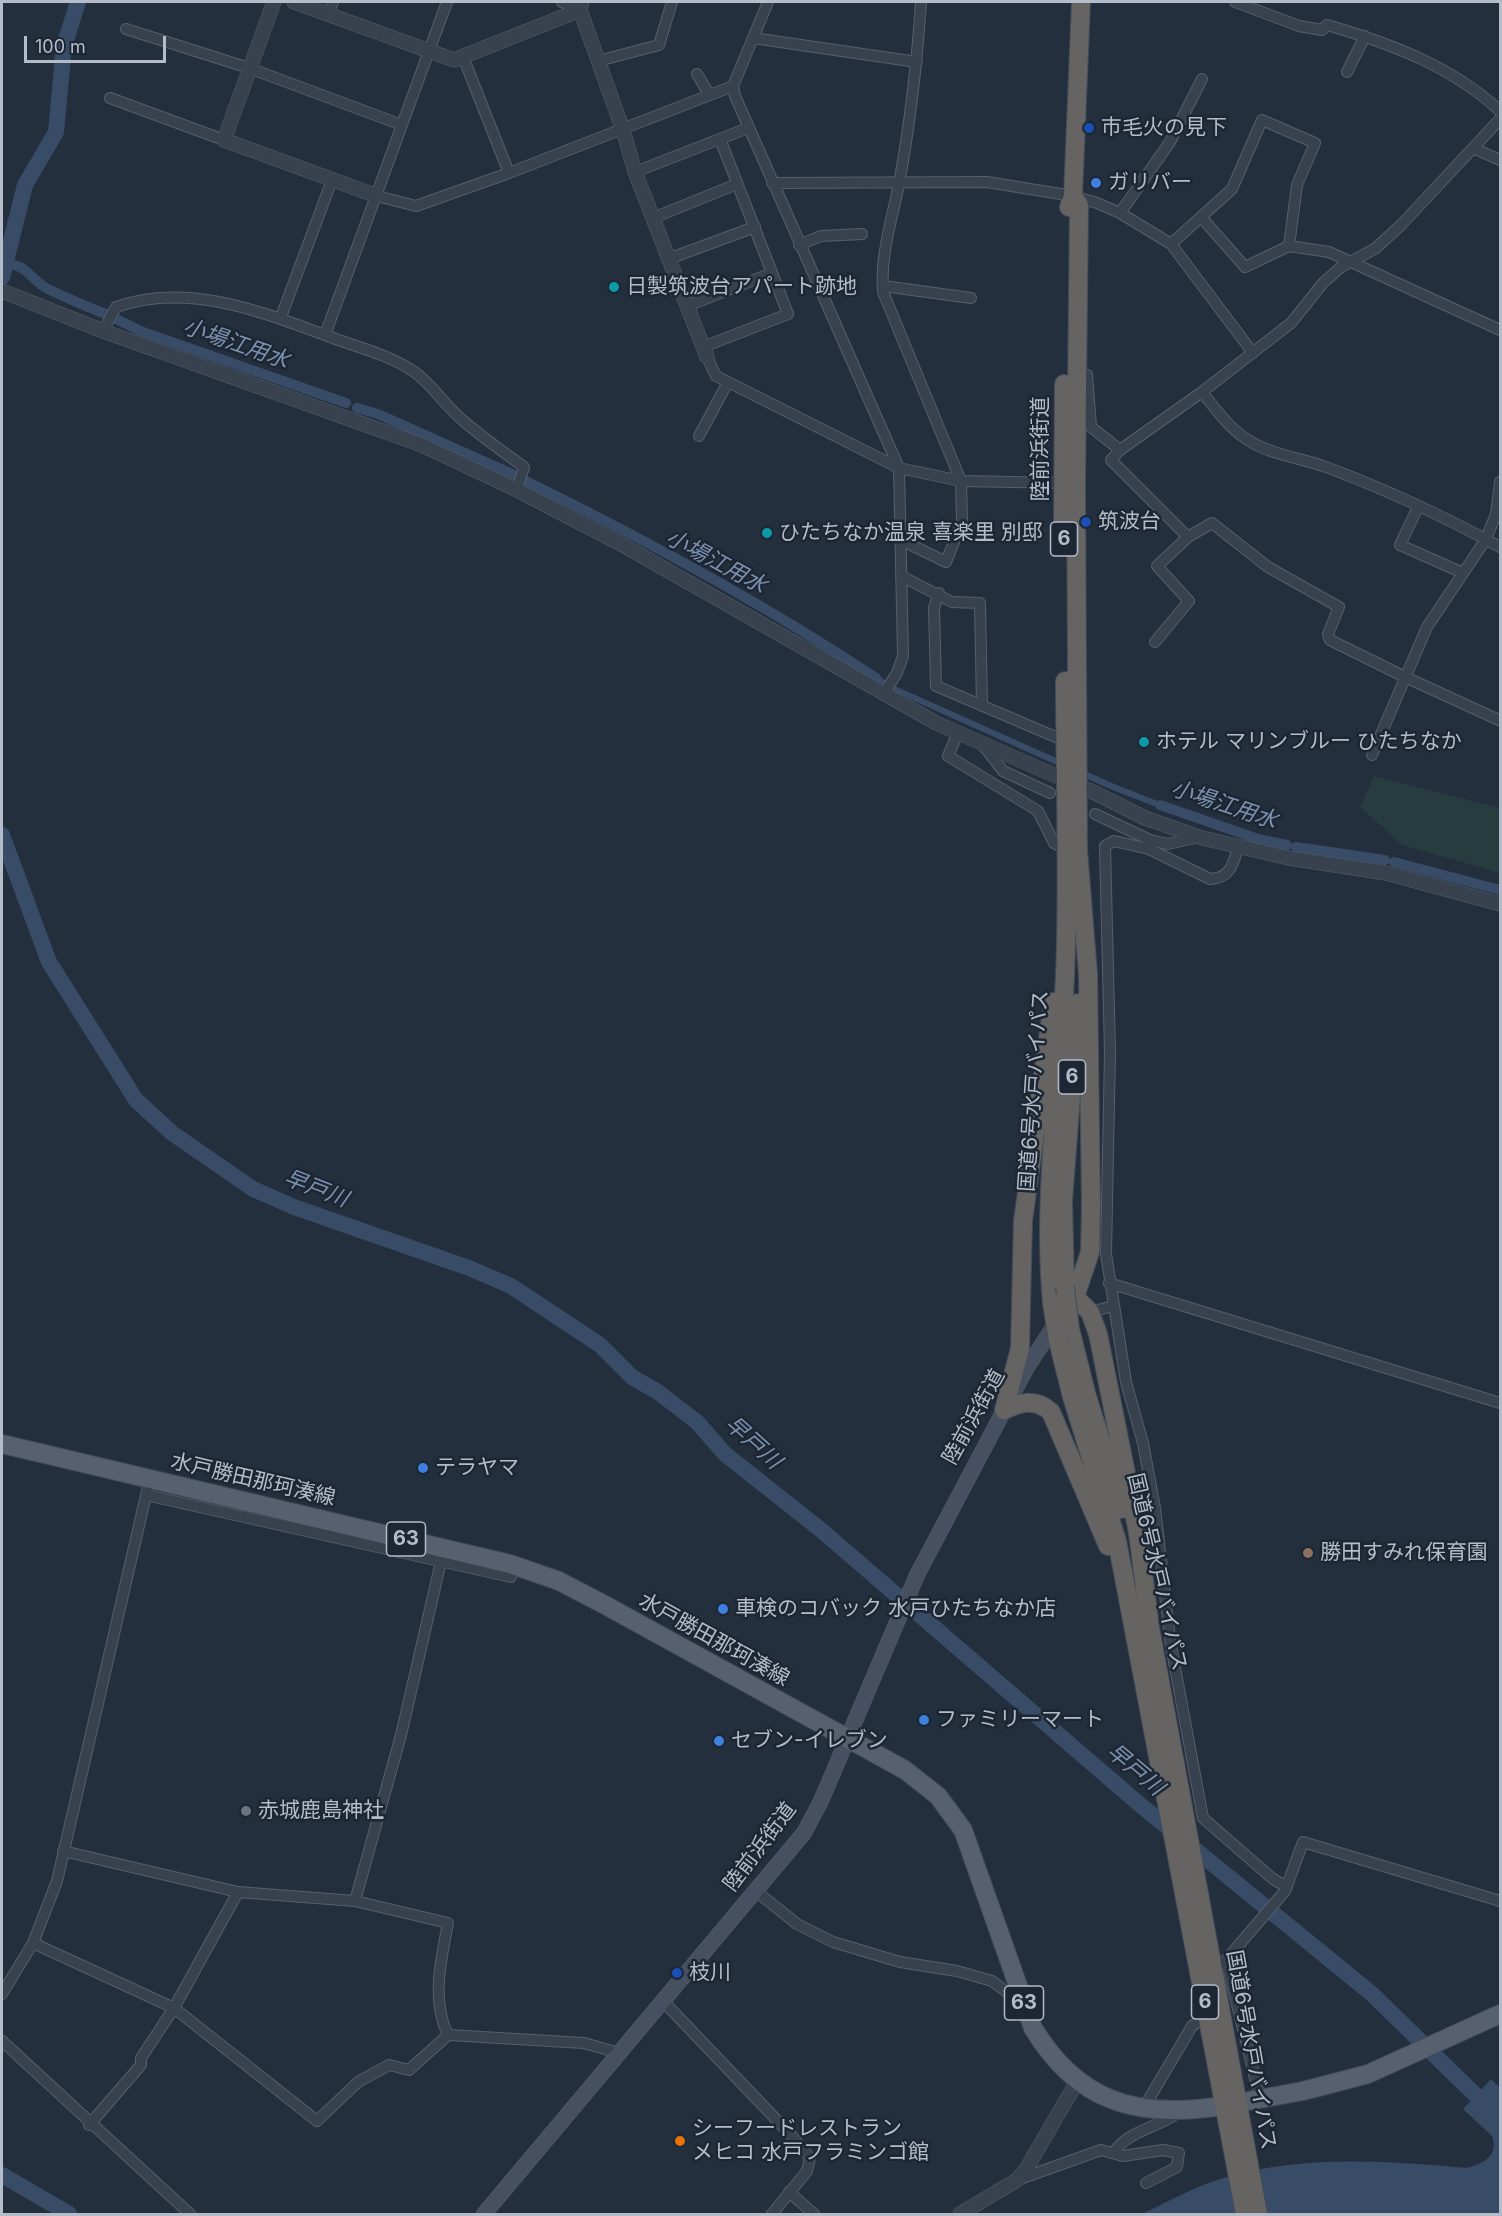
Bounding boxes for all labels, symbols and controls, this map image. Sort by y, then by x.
scale bar [27,24,170,62]
text: 100 m [35,36,86,57]
place label: 市毛火の見下 [1101,115,1227,141]
marker: 市毛火の見下 [1082,121,1096,135]
place label: ガリバー [1108,170,1192,196]
marker: ガリバー [1089,176,1103,190]
place label: 日製筑波台アパート跡地 [626,274,857,300]
marker: 日製筑波台アパート跡地 [607,280,621,294]
water label: 小場江用水 [180,314,292,374]
street label: 陸前浜街道 [1028,397,1054,501]
place label: 筑波台 [1098,509,1161,535]
marker: 筑波台 [1079,515,1093,529]
place label: ひたちなか温泉 喜楽里 別邸 [779,520,1043,546]
road number: 6 [1050,522,1078,556]
water label: 小場江用水 [661,525,771,599]
marker: ひたちなか温泉 喜楽里 別邸 [760,526,774,540]
place label: ホテル マリンブルー ひたちなか [1156,729,1462,755]
marker: ホテル マリンブルー ひたちなか [1137,735,1151,749]
water label: 小場江用水 [1168,775,1280,835]
street label: 国道6号水戸バイパス [1014,989,1054,1193]
road number: 6 [1058,1060,1086,1094]
water label: 早戸川 [280,1165,352,1213]
street label: 陸前浜街道 [938,1365,1010,1469]
water label: 早戸川 [720,1411,786,1475]
street label: 水戸勝田那珂湊線 [168,1449,338,1511]
place label: テラヤマ [435,1455,519,1481]
marker: テラヤマ [416,1461,430,1475]
street label: 国道6号水戸バイパス [1122,1471,1192,1673]
road number: 63 [386,1522,426,1556]
place label: 勝田すみれ保育園 [1320,1540,1488,1566]
marker: 勝田すみれ保育園 [1301,1546,1315,1560]
street label: 水戸勝田那珂湊線 [634,1588,794,1692]
place label: 車検のコバック 水戸ひたちなか店 [735,1596,1056,1622]
marker: 車検のコバック 水戸ひたちなか店 [716,1602,730,1616]
place label: ファミリーマート [936,1707,1104,1733]
marker: ファミリーマート [917,1713,931,1727]
place label: セブン-イレブン [731,1728,888,1754]
marker: セブン-イレブン [712,1734,726,1748]
water label: 早戸川 [1101,1739,1169,1801]
street label: 陸前浜街道 [718,1797,802,1897]
place label: 赤城鹿島神社 [258,1798,384,1824]
marker: 赤城鹿島神社 [239,1804,253,1818]
street label: 国道6号水戸バイパス [1221,1948,1281,2152]
place label: 枝川 [689,1960,731,1986]
marker: 枝川 [670,1966,684,1980]
road number: 6 [1192,1985,1218,2019]
road number: 63 [1004,1986,1044,2020]
place label: シーフードレストラン メヒコ 水戸フラミンゴ館 [692,2116,929,2166]
marker: シーフードレストラン メヒコ 水戸フラミンゴ館 [673,2134,687,2148]

